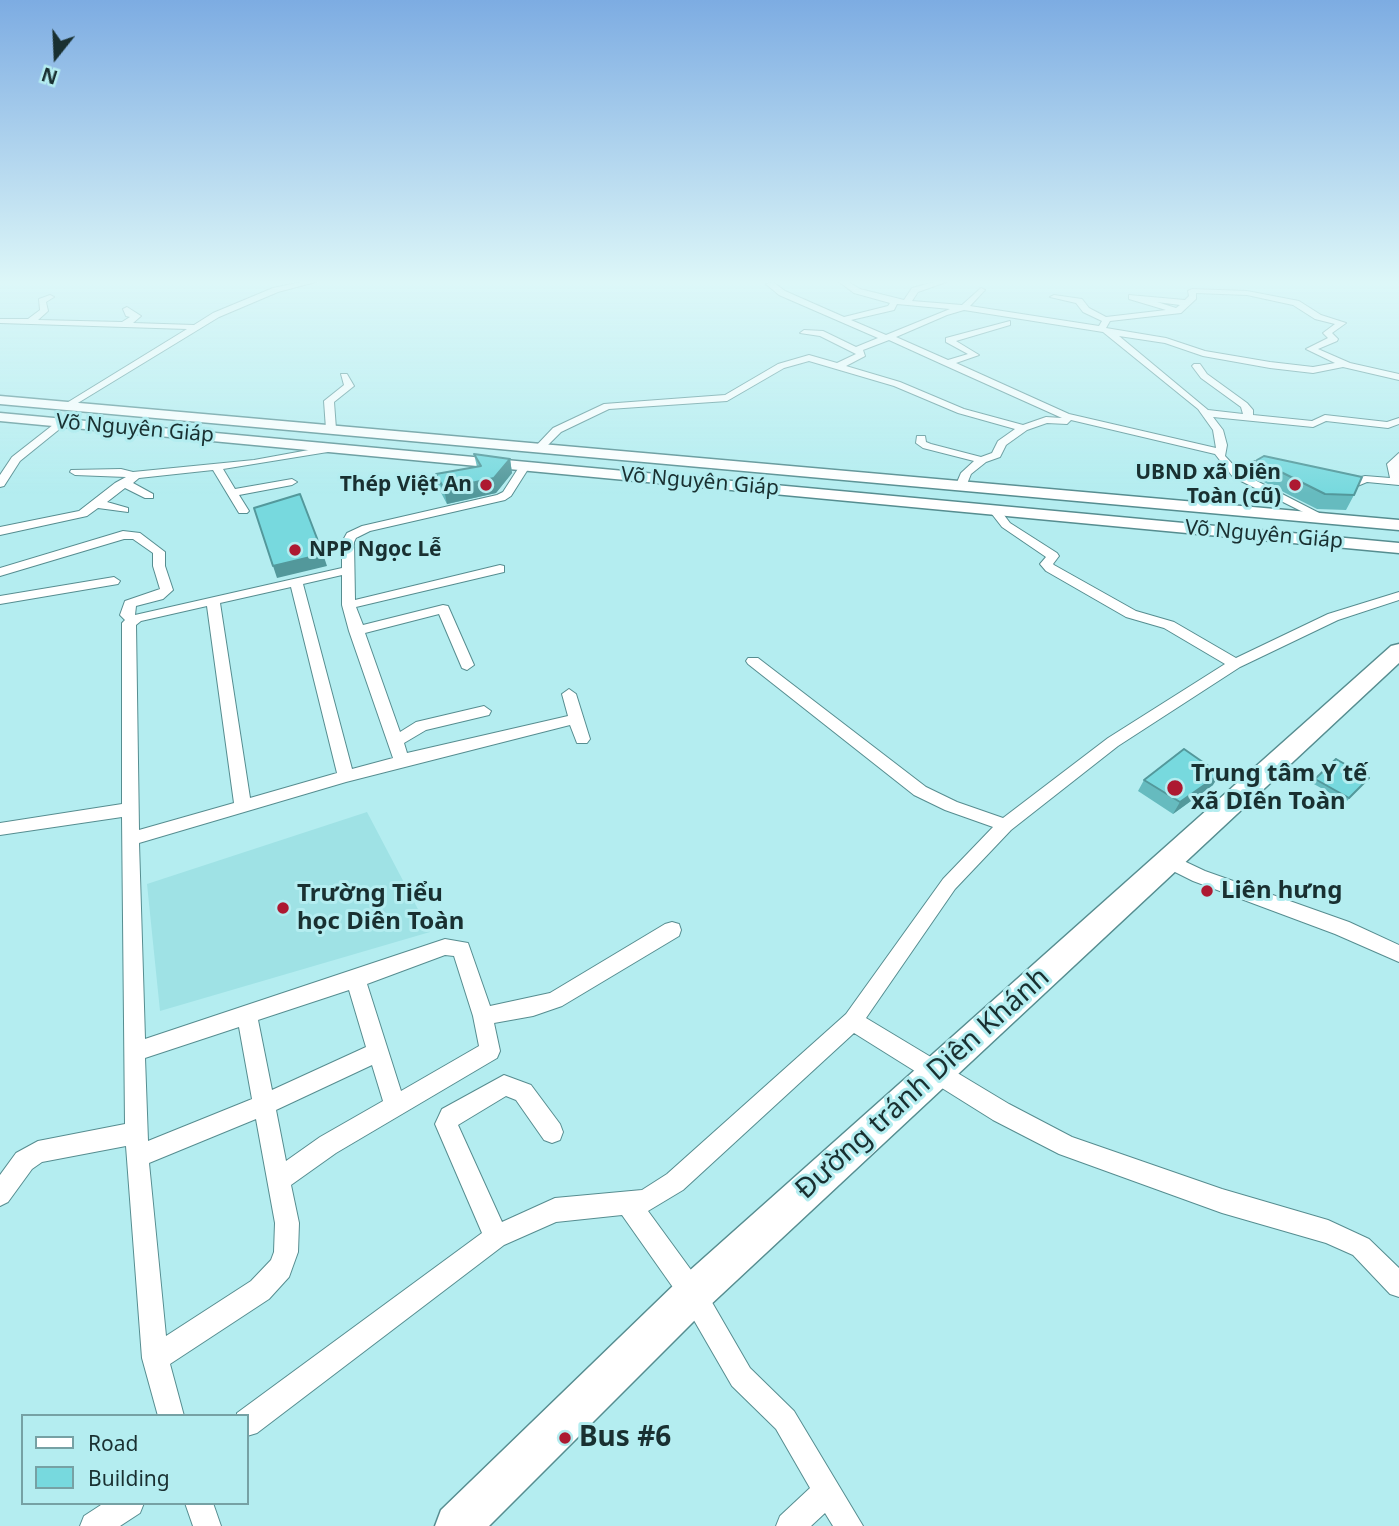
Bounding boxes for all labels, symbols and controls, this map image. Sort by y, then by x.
north arrow [21,21,91,91]
text: N [38,61,61,91]
street label: Võ Nguyên Giáp [55,410,215,448]
place label: UBND xã Diên Toàn (cũ) [1135,460,1281,510]
street label: Võ Nguyên Giáp [620,463,780,501]
place label: Thép Việt An [340,472,472,498]
marker: Thép Việt An [478,477,494,493]
marker: UBND xã Diên Toàn (cũ) [1287,477,1303,493]
street label: Võ Nguyên Giáp [1184,516,1344,554]
place label: NPP Ngọc Lễ [309,537,442,563]
marker: NPP Ngọc Lễ [287,542,303,558]
place label: Trung tâm Y tế xã DIên Toàn [1191,760,1367,816]
marker: Trung tâm Y tế xã DIên Toàn [1165,778,1185,798]
place label: Liên hưng [1221,877,1342,905]
place label: Trường Tiểu học Diên Toàn [297,880,464,936]
marker: Liên hưng [1199,883,1215,899]
marker: Trường Tiểu học Diên Toàn [275,900,291,916]
street label: Đường tránh Diên Khánh [789,961,1057,1207]
legend [21,1414,248,1505]
place label: Bus #6 [579,1421,671,1455]
text: Road [88,1429,138,1457]
marker: Bus #6 [557,1430,573,1446]
text: Building [88,1464,170,1492]

